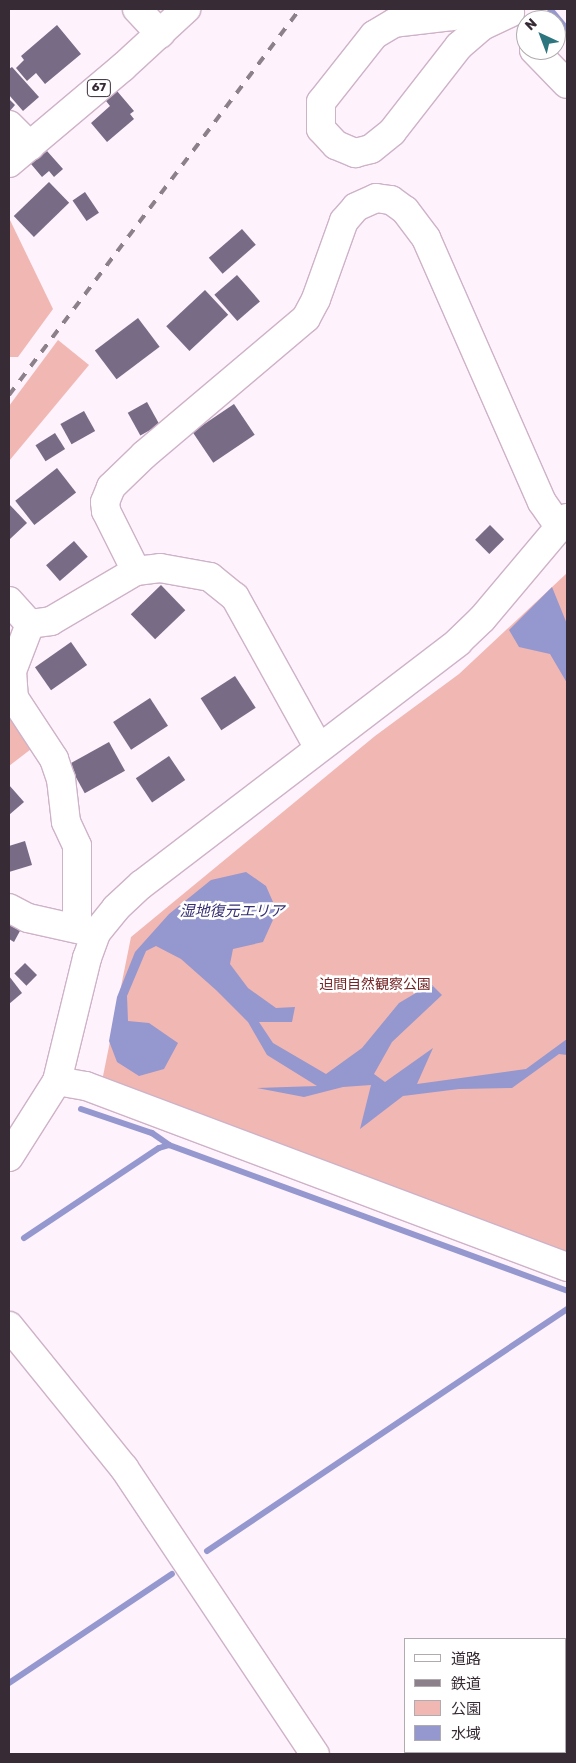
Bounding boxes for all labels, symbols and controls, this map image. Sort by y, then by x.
north arrow [516,10,566,60]
text: N [522,15,541,34]
road number: 67 [86,78,112,98]
water label: 湿地復元エリア [180,903,284,921]
park label: 迫間自然観察公園 [319,977,431,993]
legend [404,1638,566,1753]
text: 道路 [451,1650,481,1668]
text: 鉄道 [451,1675,481,1693]
text: 公園 [451,1700,481,1718]
text: 水域 [451,1725,481,1743]

